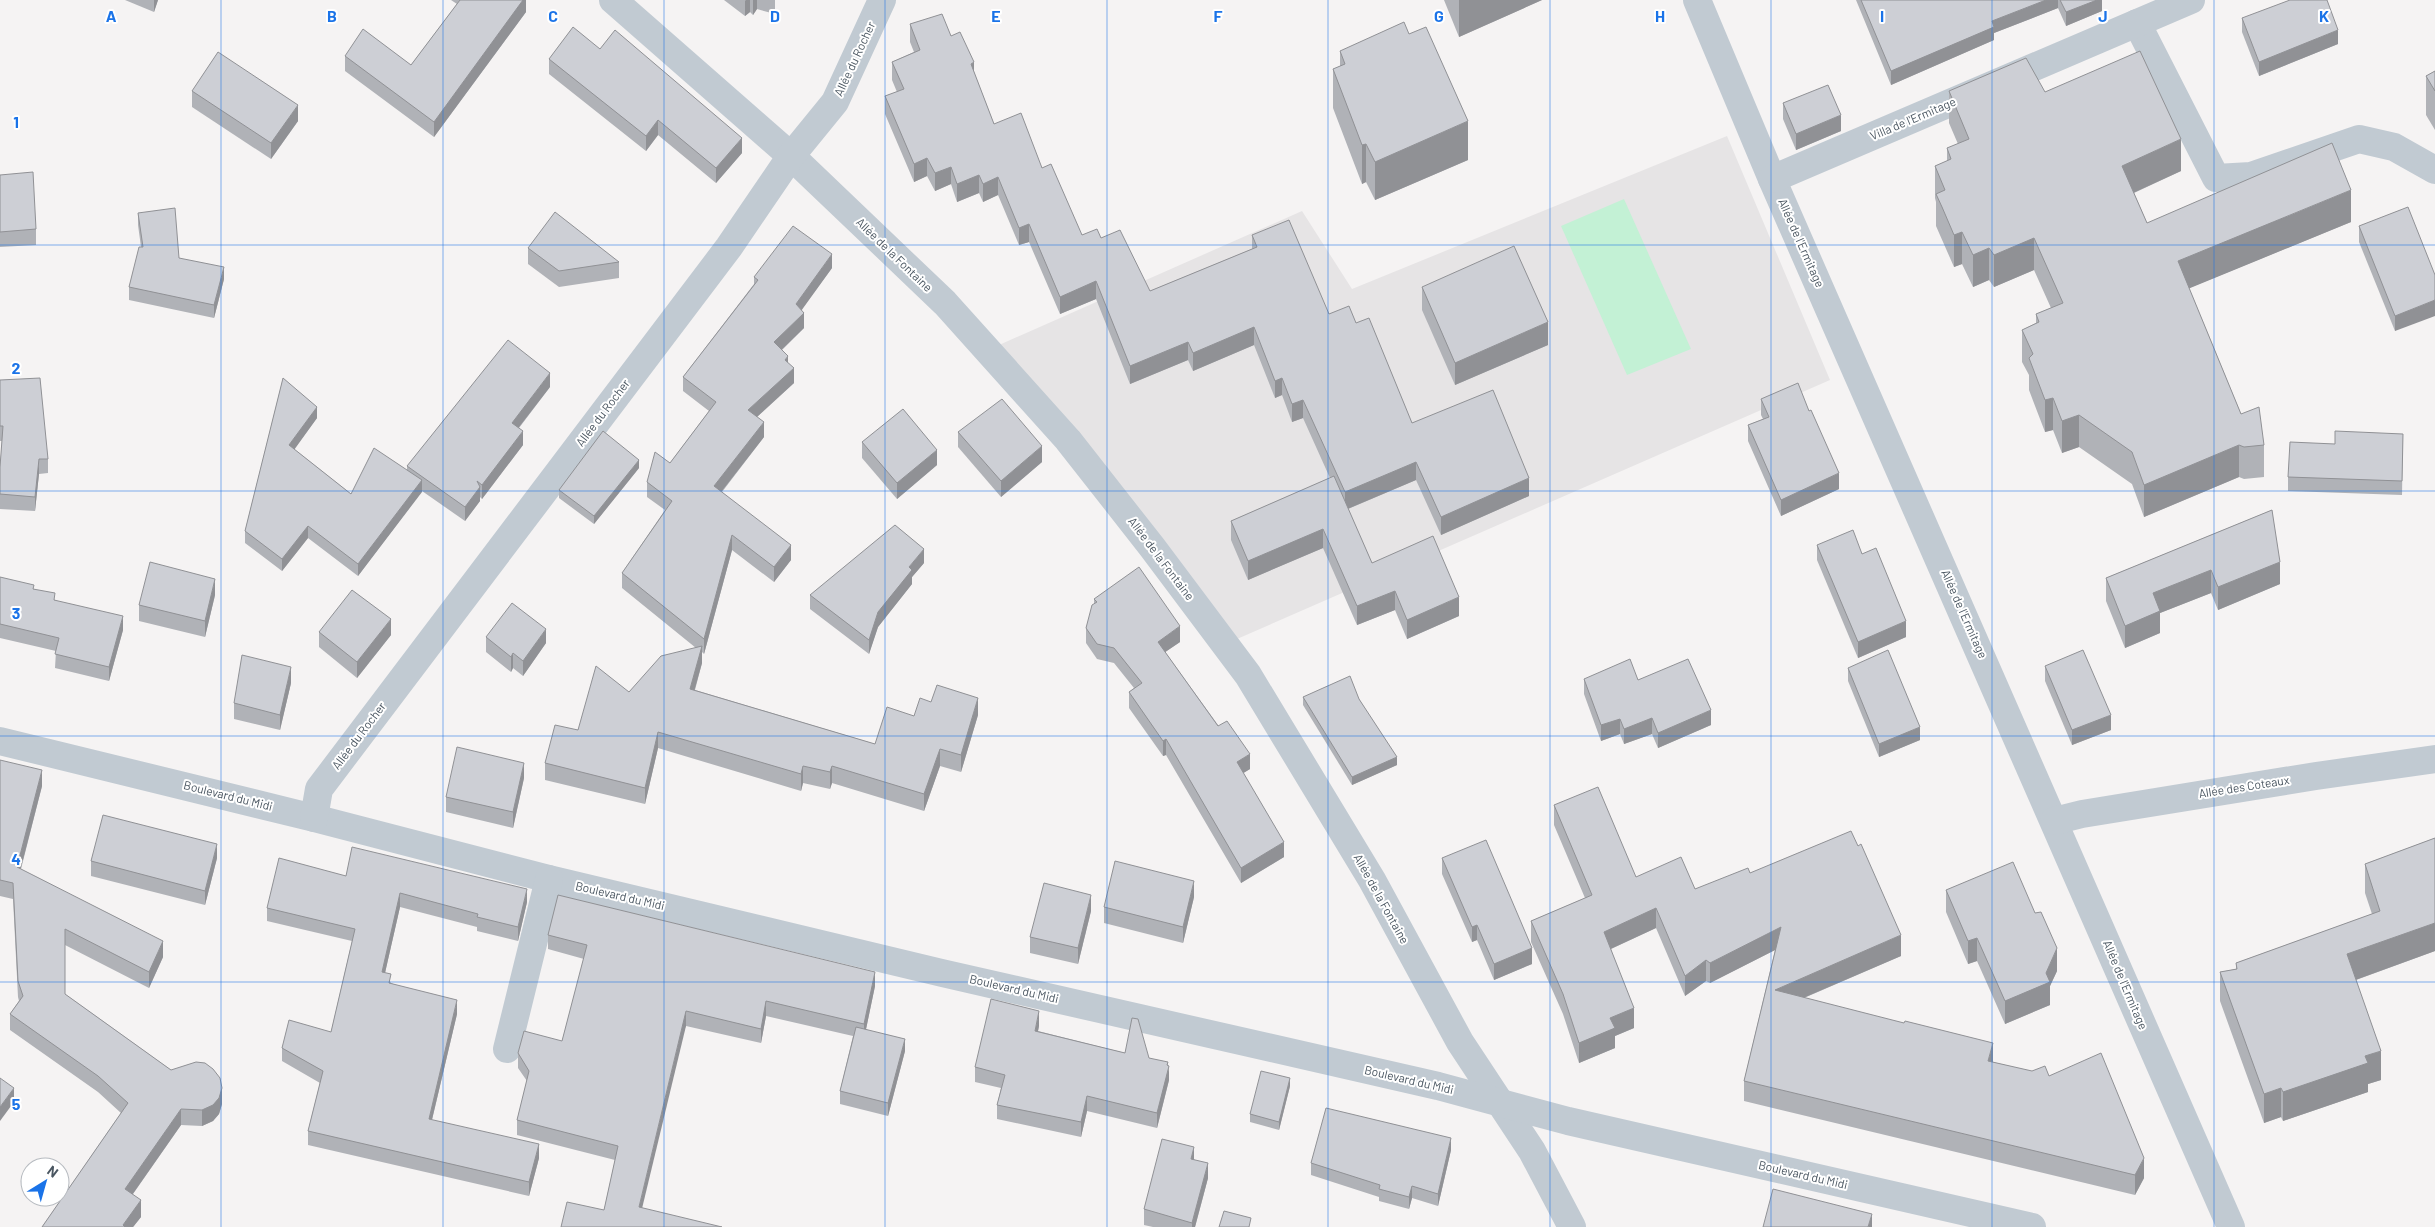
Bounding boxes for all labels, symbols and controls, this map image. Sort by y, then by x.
text: A [106,6,117,25]
text: B [327,6,337,25]
text: C [548,6,558,25]
text: D [770,6,780,25]
text: E [991,6,1001,25]
text: F [1214,6,1223,25]
text: G [1434,6,1444,25]
text: H [1655,6,1665,25]
text: I [1880,6,1884,25]
text: J [2098,6,2108,25]
text: K [2319,6,2329,25]
street label: Allée du Rocher [831,19,878,98]
street label: Villa de l'Ermitage [1868,94,1958,142]
text: 1 [13,112,19,131]
street label: Allée de l'Ermitage [1776,196,1828,289]
street label: Allée de la Fontaine [854,214,936,294]
text: 2 [12,358,21,377]
street label: Allée du Rocher [572,375,632,449]
street label: Allée de la Fontaine [1126,514,1198,603]
street label: Allée de l'Ermitage [1939,567,1991,660]
text: 3 [12,603,20,622]
street label: Allée du Rocher [328,698,388,772]
street label: Allée des Coteaux [2198,772,2290,800]
street label: Boulevard du Midi [182,777,274,813]
text: 4 [11,849,21,868]
street label: Allée de la Fontaine [1351,851,1412,946]
street label: Boulevard du Midi [574,878,666,912]
street label: Allée de l'Ermitage [2101,938,2151,1031]
street label: Boulevard du Midi [968,971,1060,1005]
street label: Boulevard du Midi [1363,1062,1455,1096]
text: 5 [12,1094,21,1113]
north arrow [20,1157,70,1207]
street label: Boulevard du Midi [1757,1157,1849,1191]
text: N [44,1162,62,1181]

